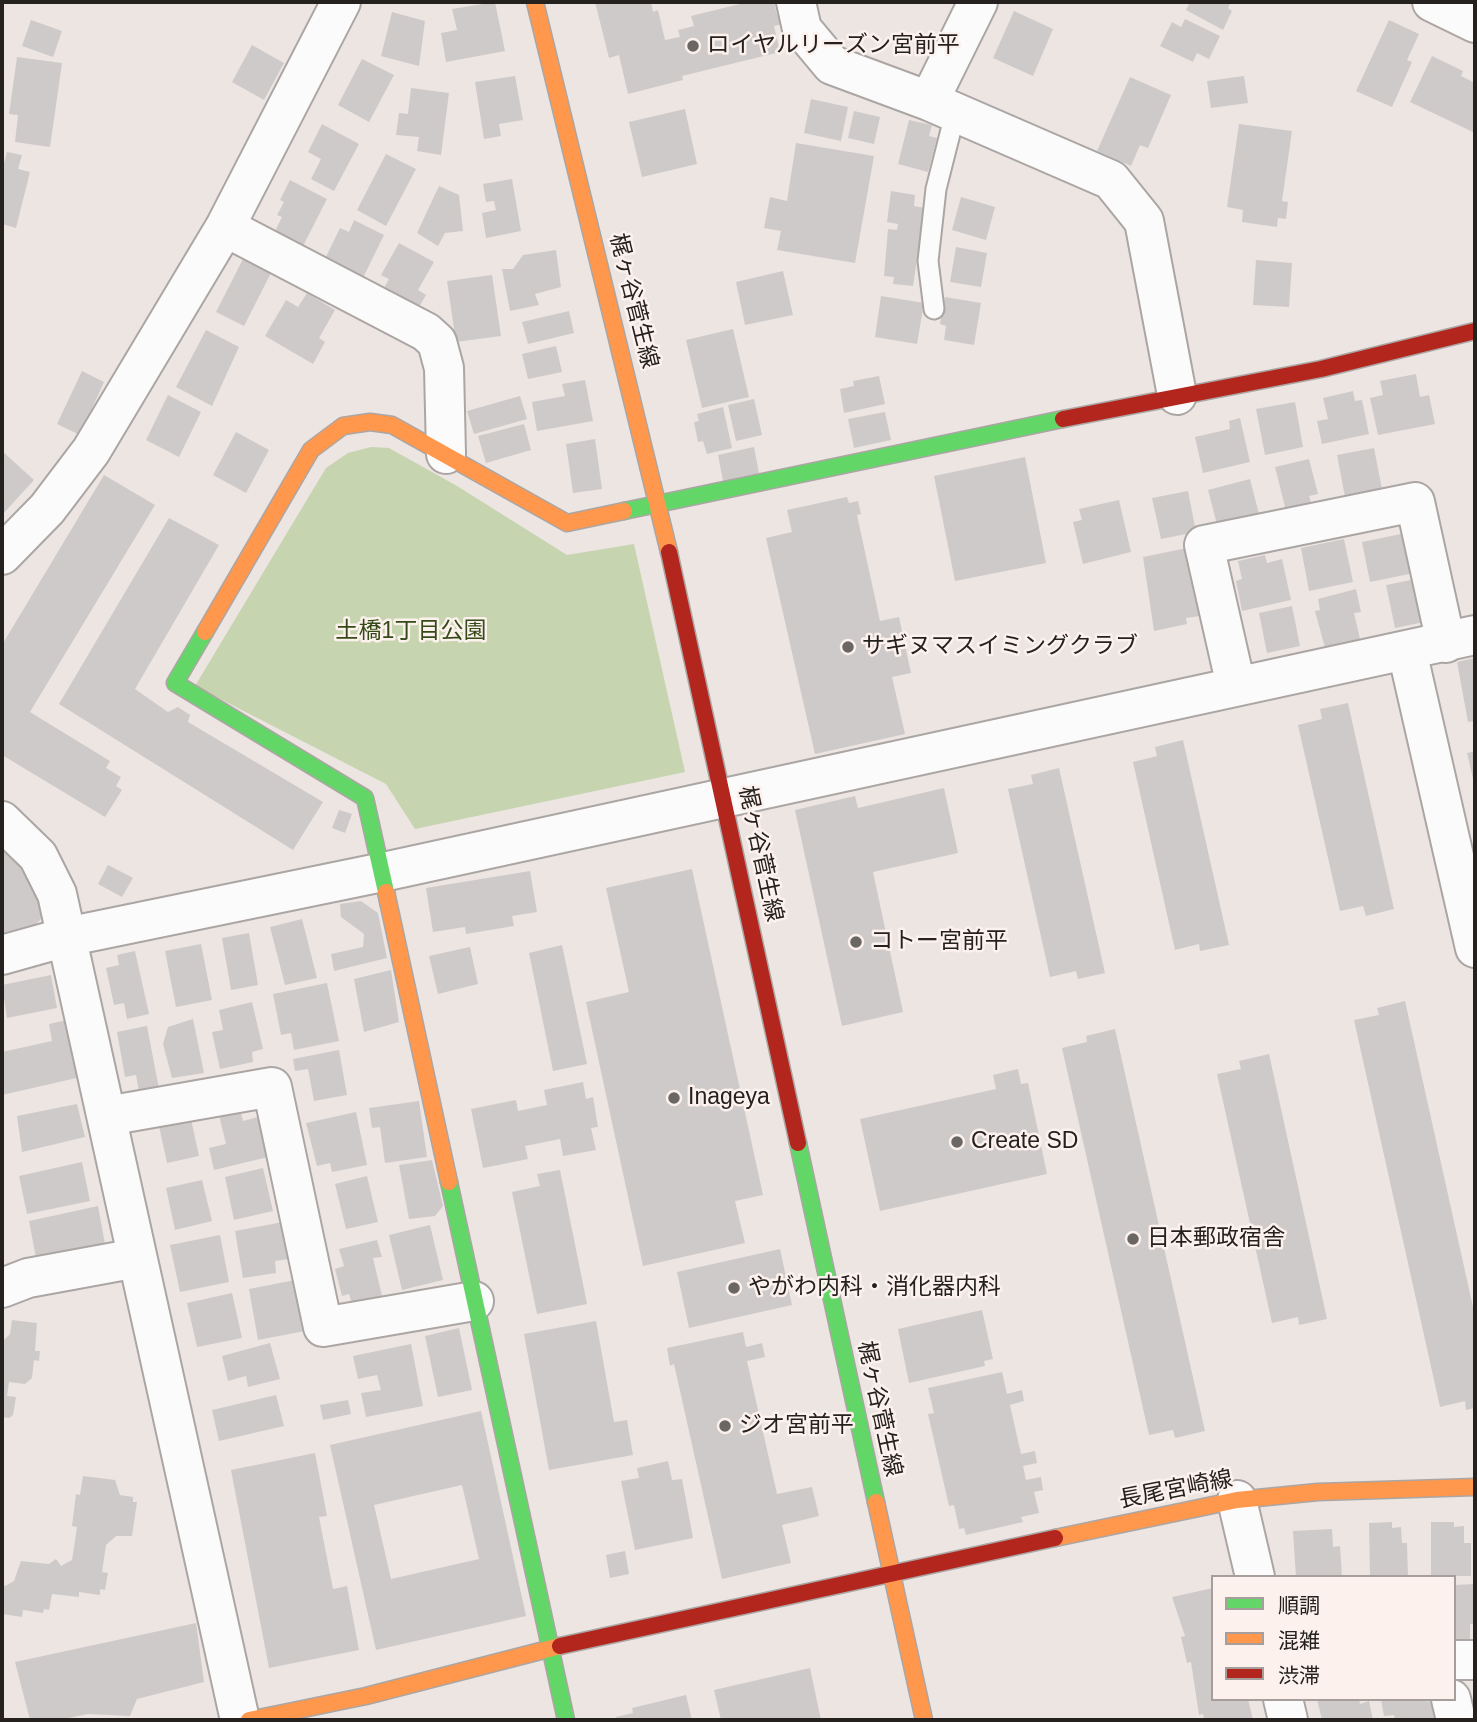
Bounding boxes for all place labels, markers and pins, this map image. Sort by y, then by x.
place label: ロイヤルリーズン宮前平 [707,32,960,60]
marker: ロイヤルリーズン宮前平 [685,38,701,54]
place label: サギヌマスイミングクラブ [862,633,1138,661]
marker: サギヌマスイミングクラブ [840,639,856,655]
place label: コトー宮前平 [870,928,1008,956]
marker: コトー宮前平 [848,934,864,950]
place label: Inageya [688,1084,770,1112]
marker: Inageya [666,1090,682,1106]
place label: Create SD [971,1128,1078,1156]
marker: Create SD [949,1134,965,1150]
place label: 日本郵政宿舎 [1147,1225,1285,1253]
marker: 日本郵政宿舎 [1125,1231,1141,1247]
place label: やがわ内科・消化器内科 [748,1274,1001,1302]
marker: やがわ内科・消化器内科 [726,1280,742,1296]
place label: ジオ宮前平 [739,1412,854,1440]
marker: ジオ宮前平 [717,1418,733,1434]

